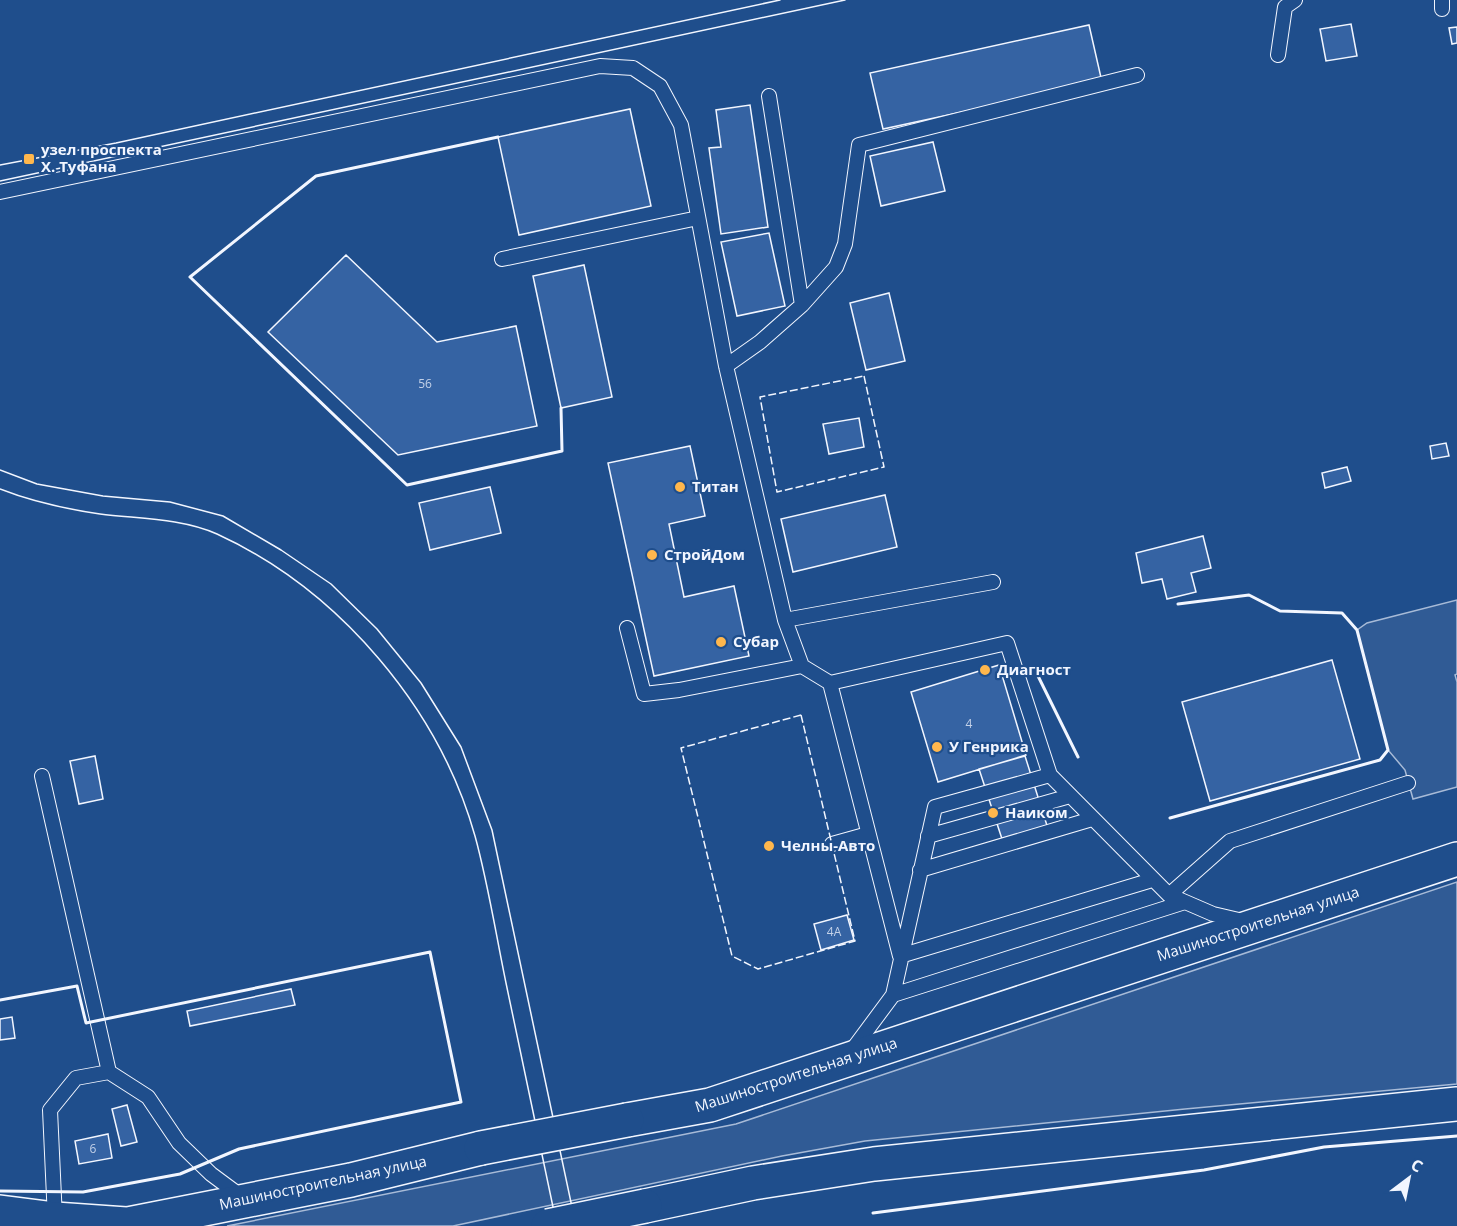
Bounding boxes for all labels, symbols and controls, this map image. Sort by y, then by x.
place label: узел проспекта Х. Туфана [41,139,162,176]
marker: узел проспекта Х. Туфана [22,152,36,166]
house number: 56 [418,375,432,392]
place label: Титан [692,476,739,496]
marker: Титан [673,480,687,494]
place label: СтройДом [664,544,745,564]
marker: СтройДом [645,548,659,562]
place label: Субар [733,631,779,651]
marker: Субар [714,635,728,649]
place label: Диагност [997,659,1071,679]
marker: Диагност [978,663,992,677]
house number: 4 [966,715,973,732]
place label: У Генрика [949,736,1029,756]
marker: У Генрика [930,740,944,754]
place label: Наиком [1005,802,1068,822]
marker: Наиком [986,806,1000,820]
place label: Челны-Авто [781,835,875,855]
marker: Челны-Авто [762,839,776,853]
street label: Машиностроительная улица [1154,881,1361,965]
house number: 4А [827,923,842,940]
street label: Машиностроительная улица [692,1032,899,1116]
house number: 6 [90,1140,97,1157]
north arrow [1379,1148,1439,1208]
street label: Машиностроительная улица [217,1150,428,1214]
text: С [1407,1153,1427,1177]

